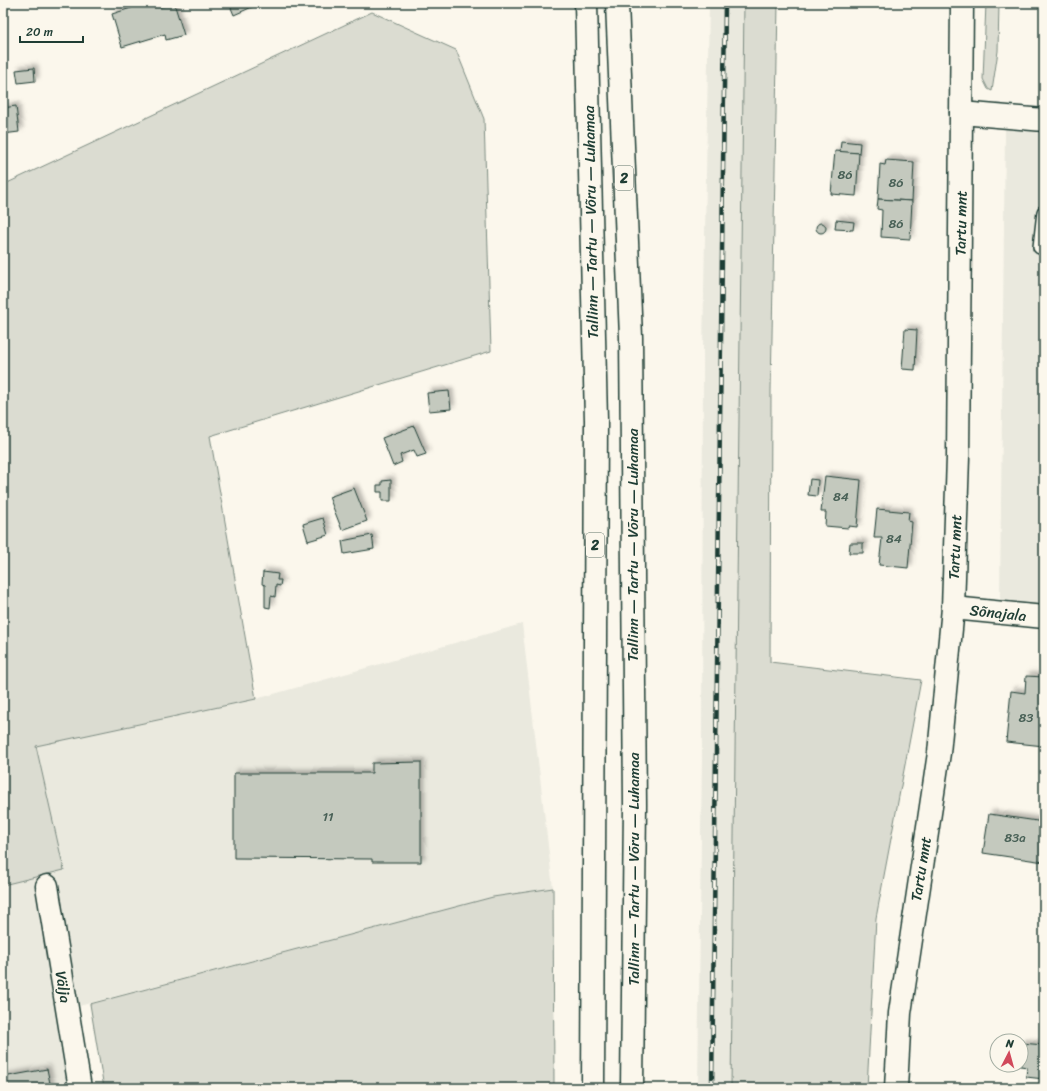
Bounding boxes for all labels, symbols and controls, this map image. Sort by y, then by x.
scale bar [20,18,83,44]
text: 20 m [26,21,53,43]
street label: Tallinn — Tartu — Võru — Luhamaa [576,105,606,339]
house number: 86 [837,163,853,186]
road number: 2 [615,166,633,190]
house number: 86 [888,171,904,194]
street label: Tartu mnt [947,190,975,256]
house number: 86 [888,212,904,235]
street label: Tallinn — Tartu — Võru — Luhamaa [620,428,646,661]
house number: 84 [833,485,849,508]
street label: Tartu mnt [941,513,969,580]
house number: 84 [886,527,902,550]
road number: 2 [586,533,604,557]
street label: Sõnajala [968,597,1028,629]
house number: 83 [1019,706,1033,729]
street label: Tallinn — Tartu — Võru — Luhamaa [621,752,647,985]
house number: 11 [322,805,334,828]
house number: 83a [1004,826,1026,849]
street label: Tartu mnt [903,834,939,903]
street label: Välja [48,969,78,1005]
north arrow [989,1033,1029,1073]
text: N [1004,1034,1015,1053]

